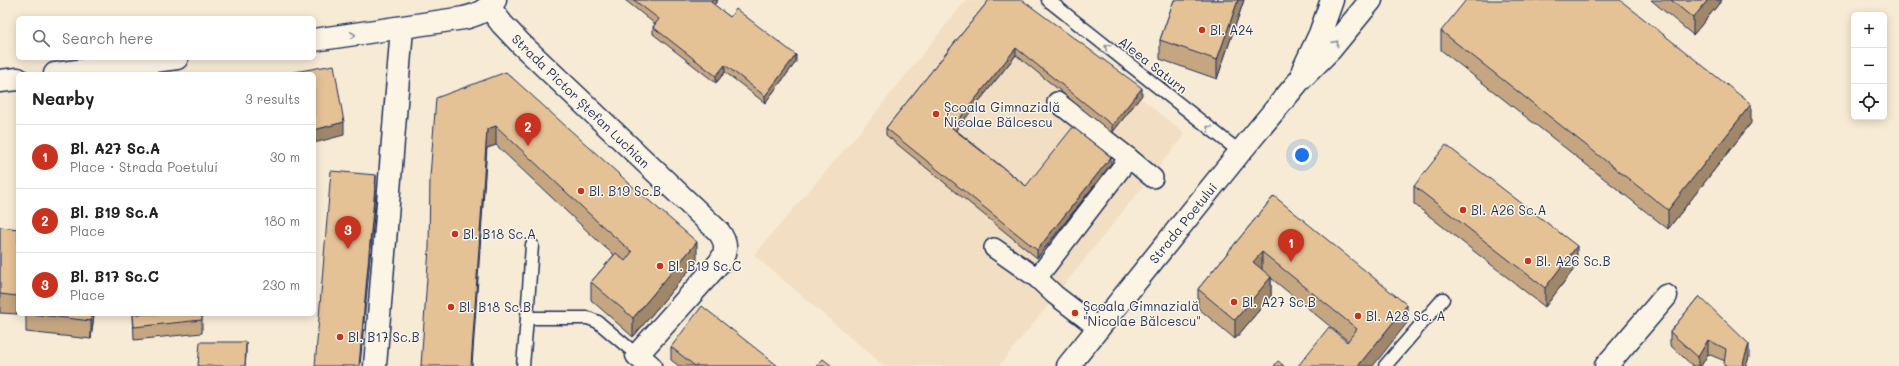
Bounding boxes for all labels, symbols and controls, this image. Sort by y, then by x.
map controls [1851,12,1887,120]
button: + [1851,12,1887,48]
search box [16,16,316,60]
place label: Bl. A24 [1210,21,1254,38]
marker: Bl. A24 [1197,25,1207,35]
icon: search [30,27,52,49]
text: Search here [62,28,153,48]
street label: Strada Pictor Ștefan Luchian [508,30,654,172]
one-way arrow [350,31,356,40]
street label: Aleea Saturn [1116,32,1191,97]
one-way arrow [1331,40,1338,47]
one-way arrow [1105,45,1112,52]
button: − [1851,48,1887,84]
button: locate [1851,84,1887,120]
text: Nearby [32,87,94,109]
text: 3 results [245,90,300,107]
place label: Școala Gimnazială Nicolae Bălcescu [944,98,1060,130]
marker: Școala Gimnazială Nicolae Bălcescu [931,109,941,119]
pin: 2 [515,113,541,146]
one-way arrow [1207,125,1214,132]
text: Bl. A27 Sc.A [70,138,160,158]
your location [1292,145,1312,165]
text: 1 [42,148,48,165]
text: 30 m [270,148,300,165]
text: Place · Strada Poetului [70,158,218,175]
street label: Strada Poetului [1145,179,1220,267]
place label: Bl. B19 Sc.B [589,182,661,199]
marker: Bl. B19 Sc.B [576,186,586,196]
place label: Bl. A26 Sc.A [1471,201,1546,218]
text: Bl. B19 Sc.A [70,202,159,222]
marker: Bl. A26 Sc.A [1458,205,1468,215]
text: 2 [41,212,49,229]
text: 180 m [264,212,300,229]
pin: 3 [335,216,361,249]
text: Place [70,222,105,239]
place label: Bl. B18 Sc.A [463,225,536,242]
marker: Bl. B18 Sc.A [450,229,460,239]
pin: 1 [1278,229,1304,262]
place label: Bl. A26 Sc.B [1536,252,1610,269]
marker: Bl. A26 Sc.B [1523,256,1533,266]
place label: Bl. B19 Sc.C [668,257,741,274]
marker: Bl. B19 Sc.C [655,261,665,271]
text: Bl. B17 Sc.C [70,266,159,286]
text: 3 [41,276,49,293]
text: 230 m [263,276,300,293]
text: Place [70,286,105,303]
place label: Bl. A27 Sc.B [1242,293,1316,310]
place label: Școala Gimnazială "Nicolae Bălcescu" [1083,297,1201,329]
marker: Bl. A27 Sc.B [1229,297,1239,307]
place label: Bl. B18 Sc.B [459,298,531,315]
marker: Bl. B18 Sc.B [446,302,456,312]
place label: Bl. A28 Sc. A [1366,307,1446,324]
marker: Școala Gimnazială "Nicolae Bălcescu" [1070,308,1080,318]
marker: Bl. A28 Sc. A [1353,311,1363,321]
place label: Bl. B17 Sc.B [348,328,420,345]
marker: Bl. B17 Sc.B [335,332,345,342]

